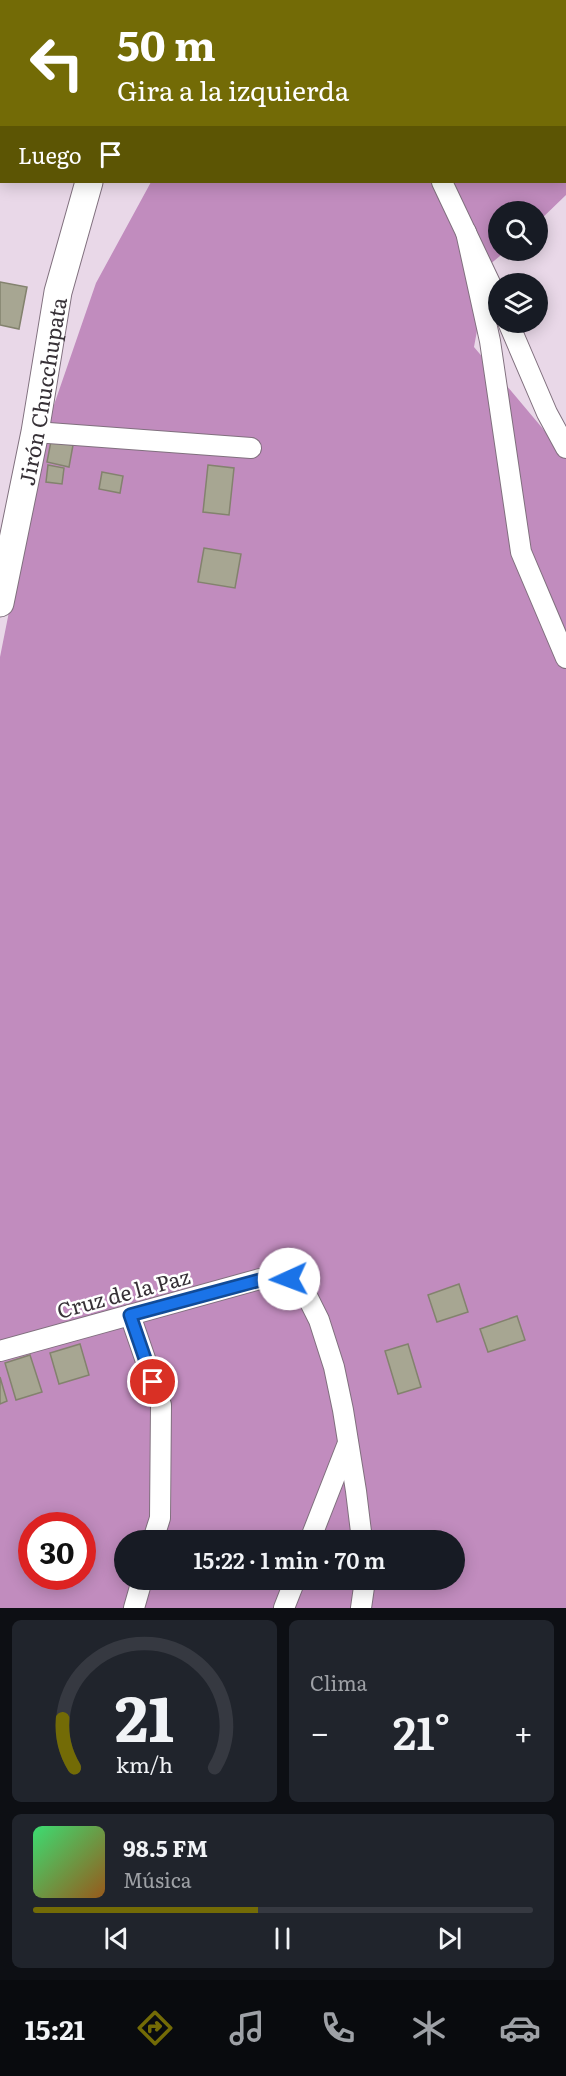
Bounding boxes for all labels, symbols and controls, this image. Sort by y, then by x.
text: 50 m [117,12,216,74]
icon: left [18,24,96,102]
text: Gira a la izquierda [117,69,349,109]
text: Luego [18,138,82,171]
icon: arrive [94,138,127,171]
map controls [488,201,548,333]
button: search [488,201,548,261]
button: layers [488,273,548,333]
street label: Jirón Chucchupata [9,294,73,488]
position arrow [257,1247,321,1311]
street label: Cruz de la Paz [53,1259,193,1325]
pin [127,1356,178,1407]
icon: arrive [136,1365,169,1398]
speed limit sign: 30 [18,1512,96,1590]
text: 15:22 · 1 min · 70 m [194,1543,385,1576]
text: Clima [310,1667,367,1697]
text: 21 [115,1669,174,1761]
text: 21° [393,1697,450,1764]
text: − [310,1706,329,1755]
text: + [514,1706,533,1755]
text: km/h [116,1748,173,1780]
text: 98.5 FM [123,1831,208,1864]
text: Música [123,1864,192,1894]
icon: previous [100,1922,133,1955]
icon: pause [266,1922,299,1955]
icon: next [433,1922,466,1955]
icon: directions [134,2007,176,2049]
icon: music [226,2007,268,2049]
icon: phone [317,2007,359,2049]
icon: climate [408,2007,450,2049]
icon: car [499,2007,541,2049]
text: 15:21 [25,2008,85,2048]

